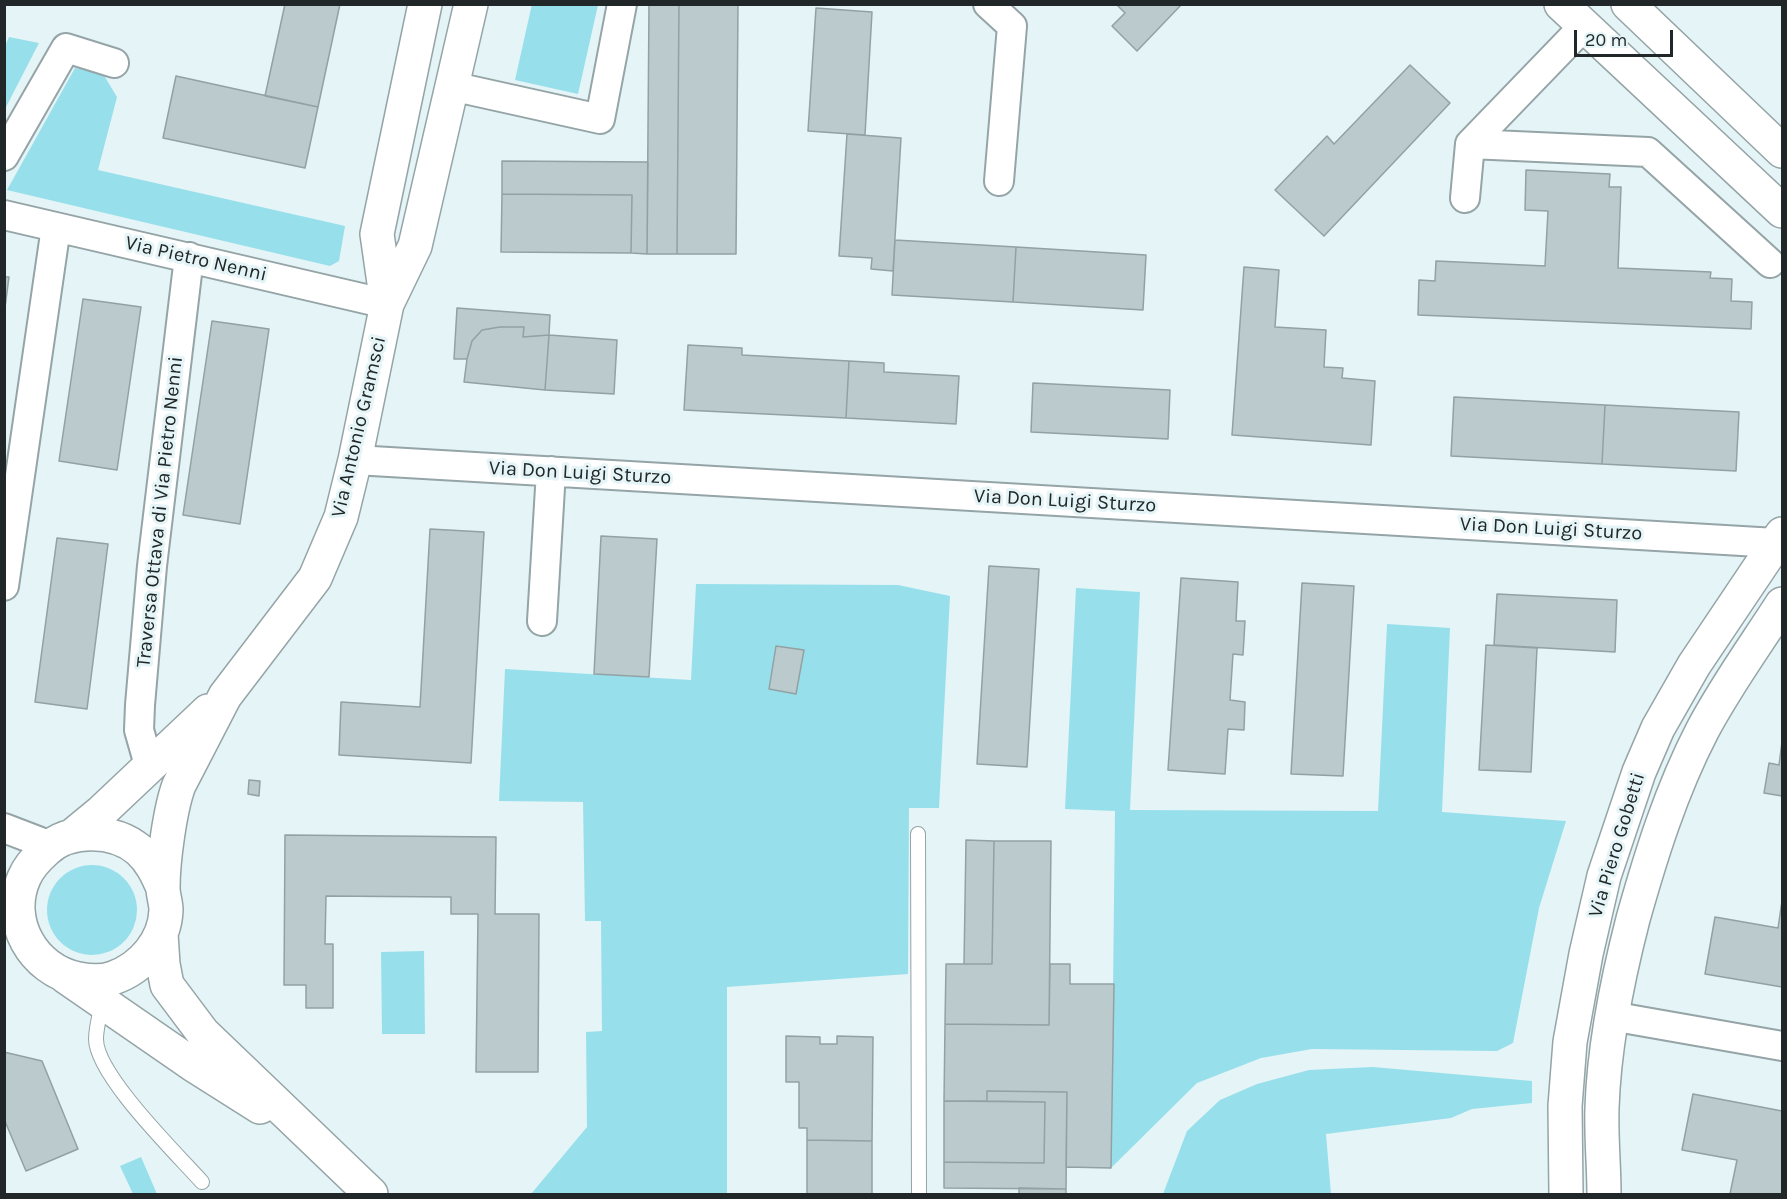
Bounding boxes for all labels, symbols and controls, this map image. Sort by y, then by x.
scale bar [1577,18,1676,56]
text: 20 m [1585,29,1627,51]
street label: Via Pietro Nenni [123,231,269,287]
street label: Via Antonio Gramsci [326,334,392,520]
street label: Traversa Ottava di Via Pietro Nenni [132,355,188,669]
street label: Via Don Luigi Sturzo [488,456,672,490]
street label: Via Don Luigi Sturzo [973,484,1157,518]
street label: Via Don Luigi Sturzo [1459,512,1643,546]
street label: Via Piero Gobetti [1584,770,1650,920]

